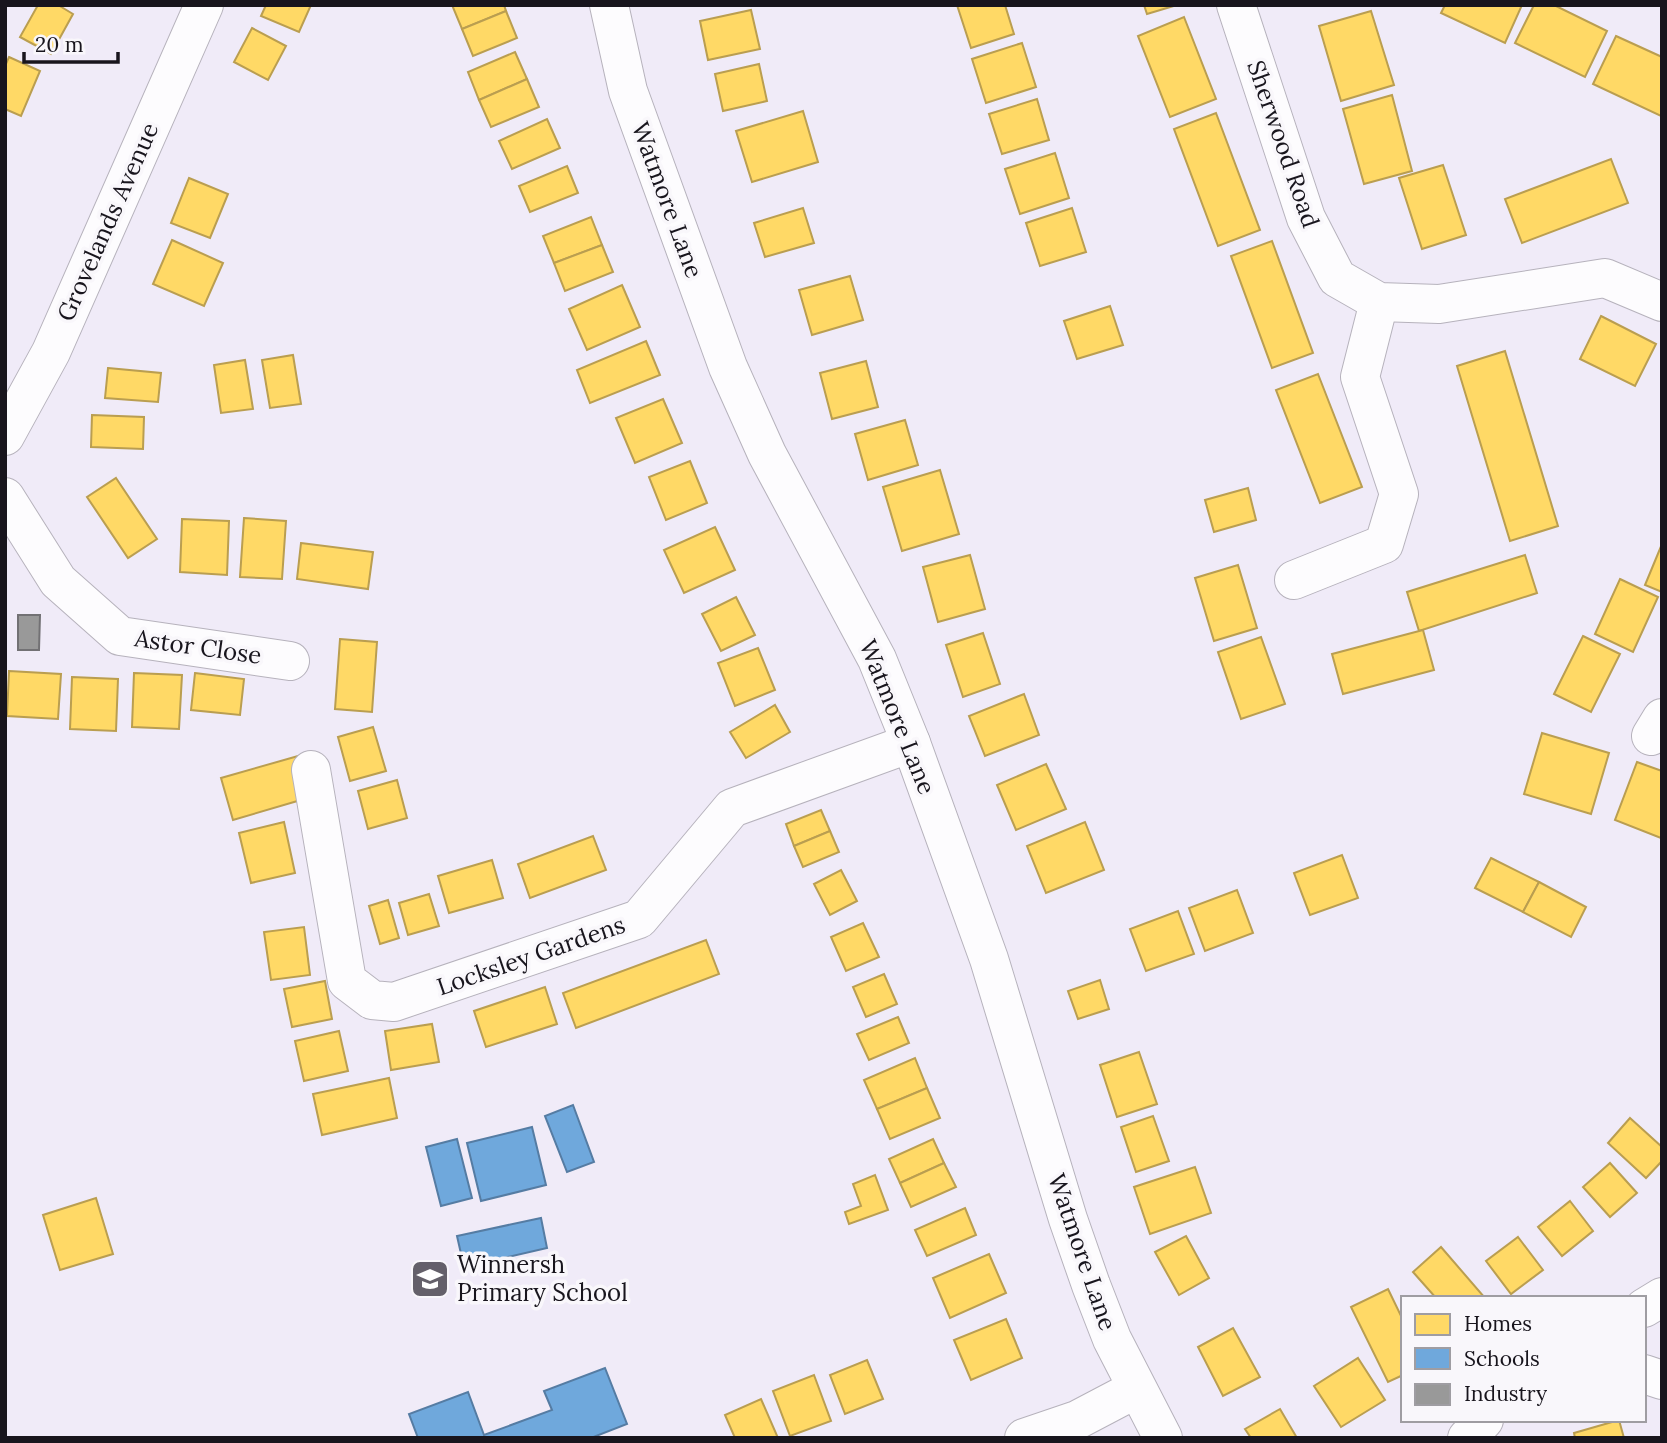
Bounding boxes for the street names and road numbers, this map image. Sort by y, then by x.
street label: Sherwood Road [1240,56,1327,232]
street label: Grovelands Avenue [50,118,165,326]
street label: Watmore Lane [625,118,710,282]
street label: Astor Close [132,622,263,671]
street label: Watmore Lane [852,635,943,799]
street label: Locksley Gardens [433,909,629,1002]
street label: Watmore Lane [1041,1169,1124,1334]

